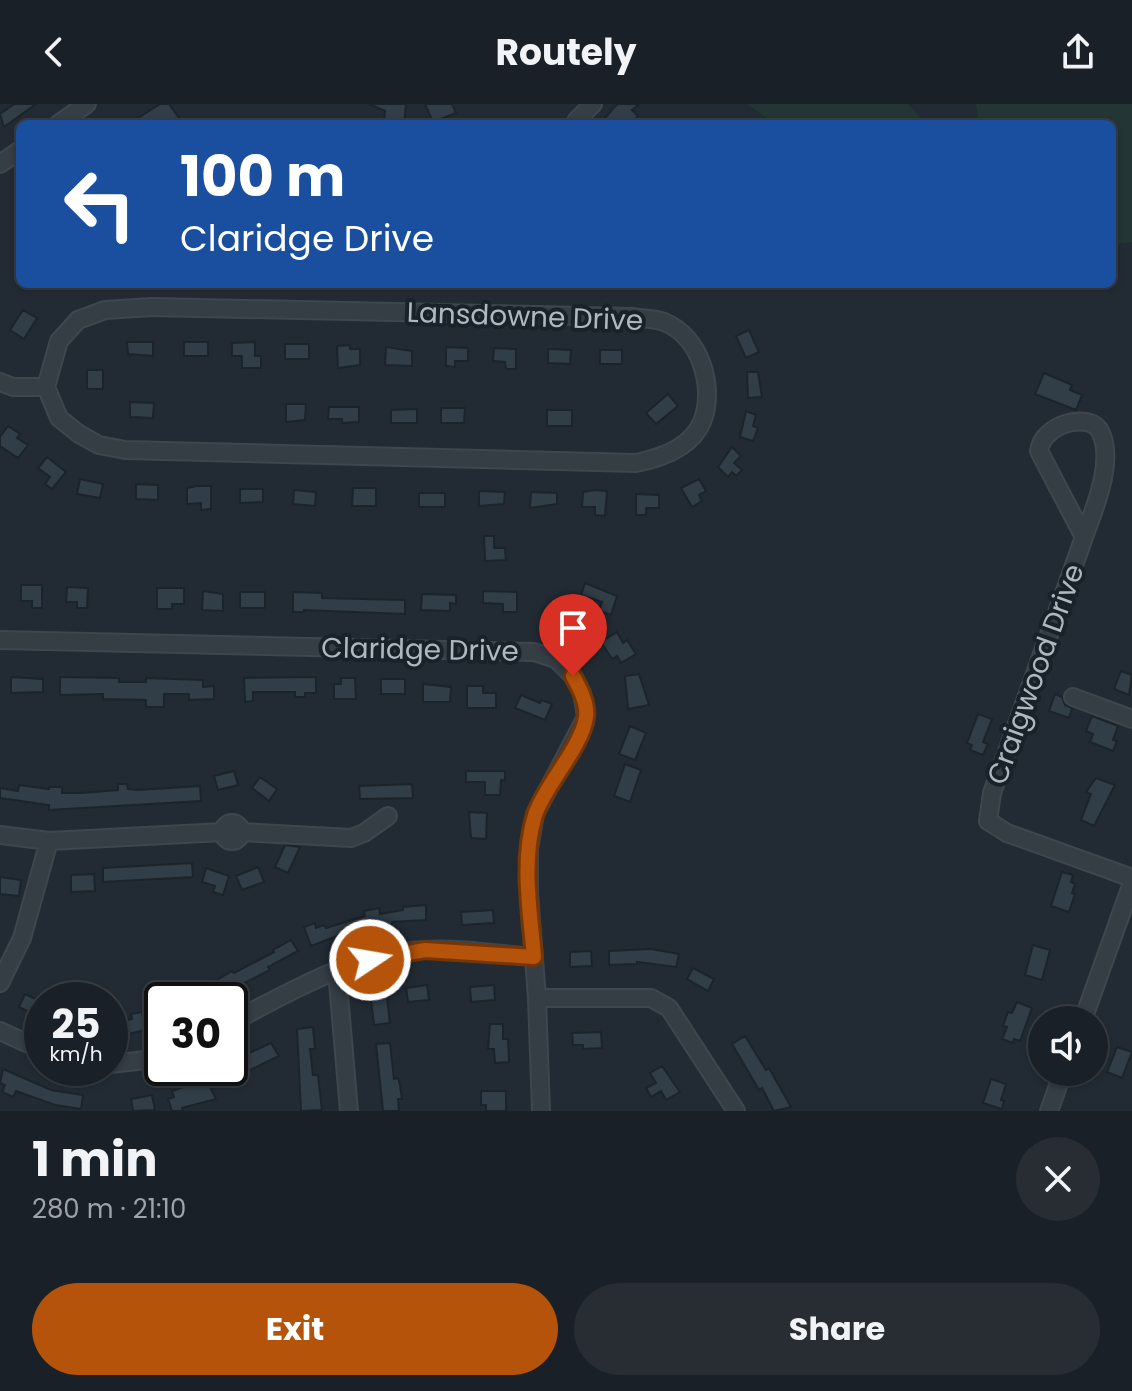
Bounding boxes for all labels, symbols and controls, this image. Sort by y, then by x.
text: Routely [496,27,636,78]
icon: back [32,30,76,74]
icon: share [1056,30,1100,74]
text: 100 m [180,137,345,216]
icon: left [48,152,152,256]
text: Claridge Drive [180,213,434,264]
street label: Lansdowne Drive [406,293,644,340]
street label: Craigwood Drive [977,558,1094,790]
pin [539,594,607,676]
icon: arrive [551,606,595,650]
street label: Claridge Drive [321,628,519,671]
position arrow [328,918,412,1002]
speed limit sign: 30 [144,982,248,1086]
text: 25 [52,996,100,1052]
map controls [1028,1006,1108,1086]
button: sound [1028,1006,1108,1086]
text: km/h [49,1040,103,1068]
text: 1 min [32,1126,158,1193]
button: close [1016,1137,1100,1221]
text: 280 m · 21:10 [32,1191,186,1227]
button: Exit [32,1283,558,1375]
button: Share [574,1283,1100,1375]

